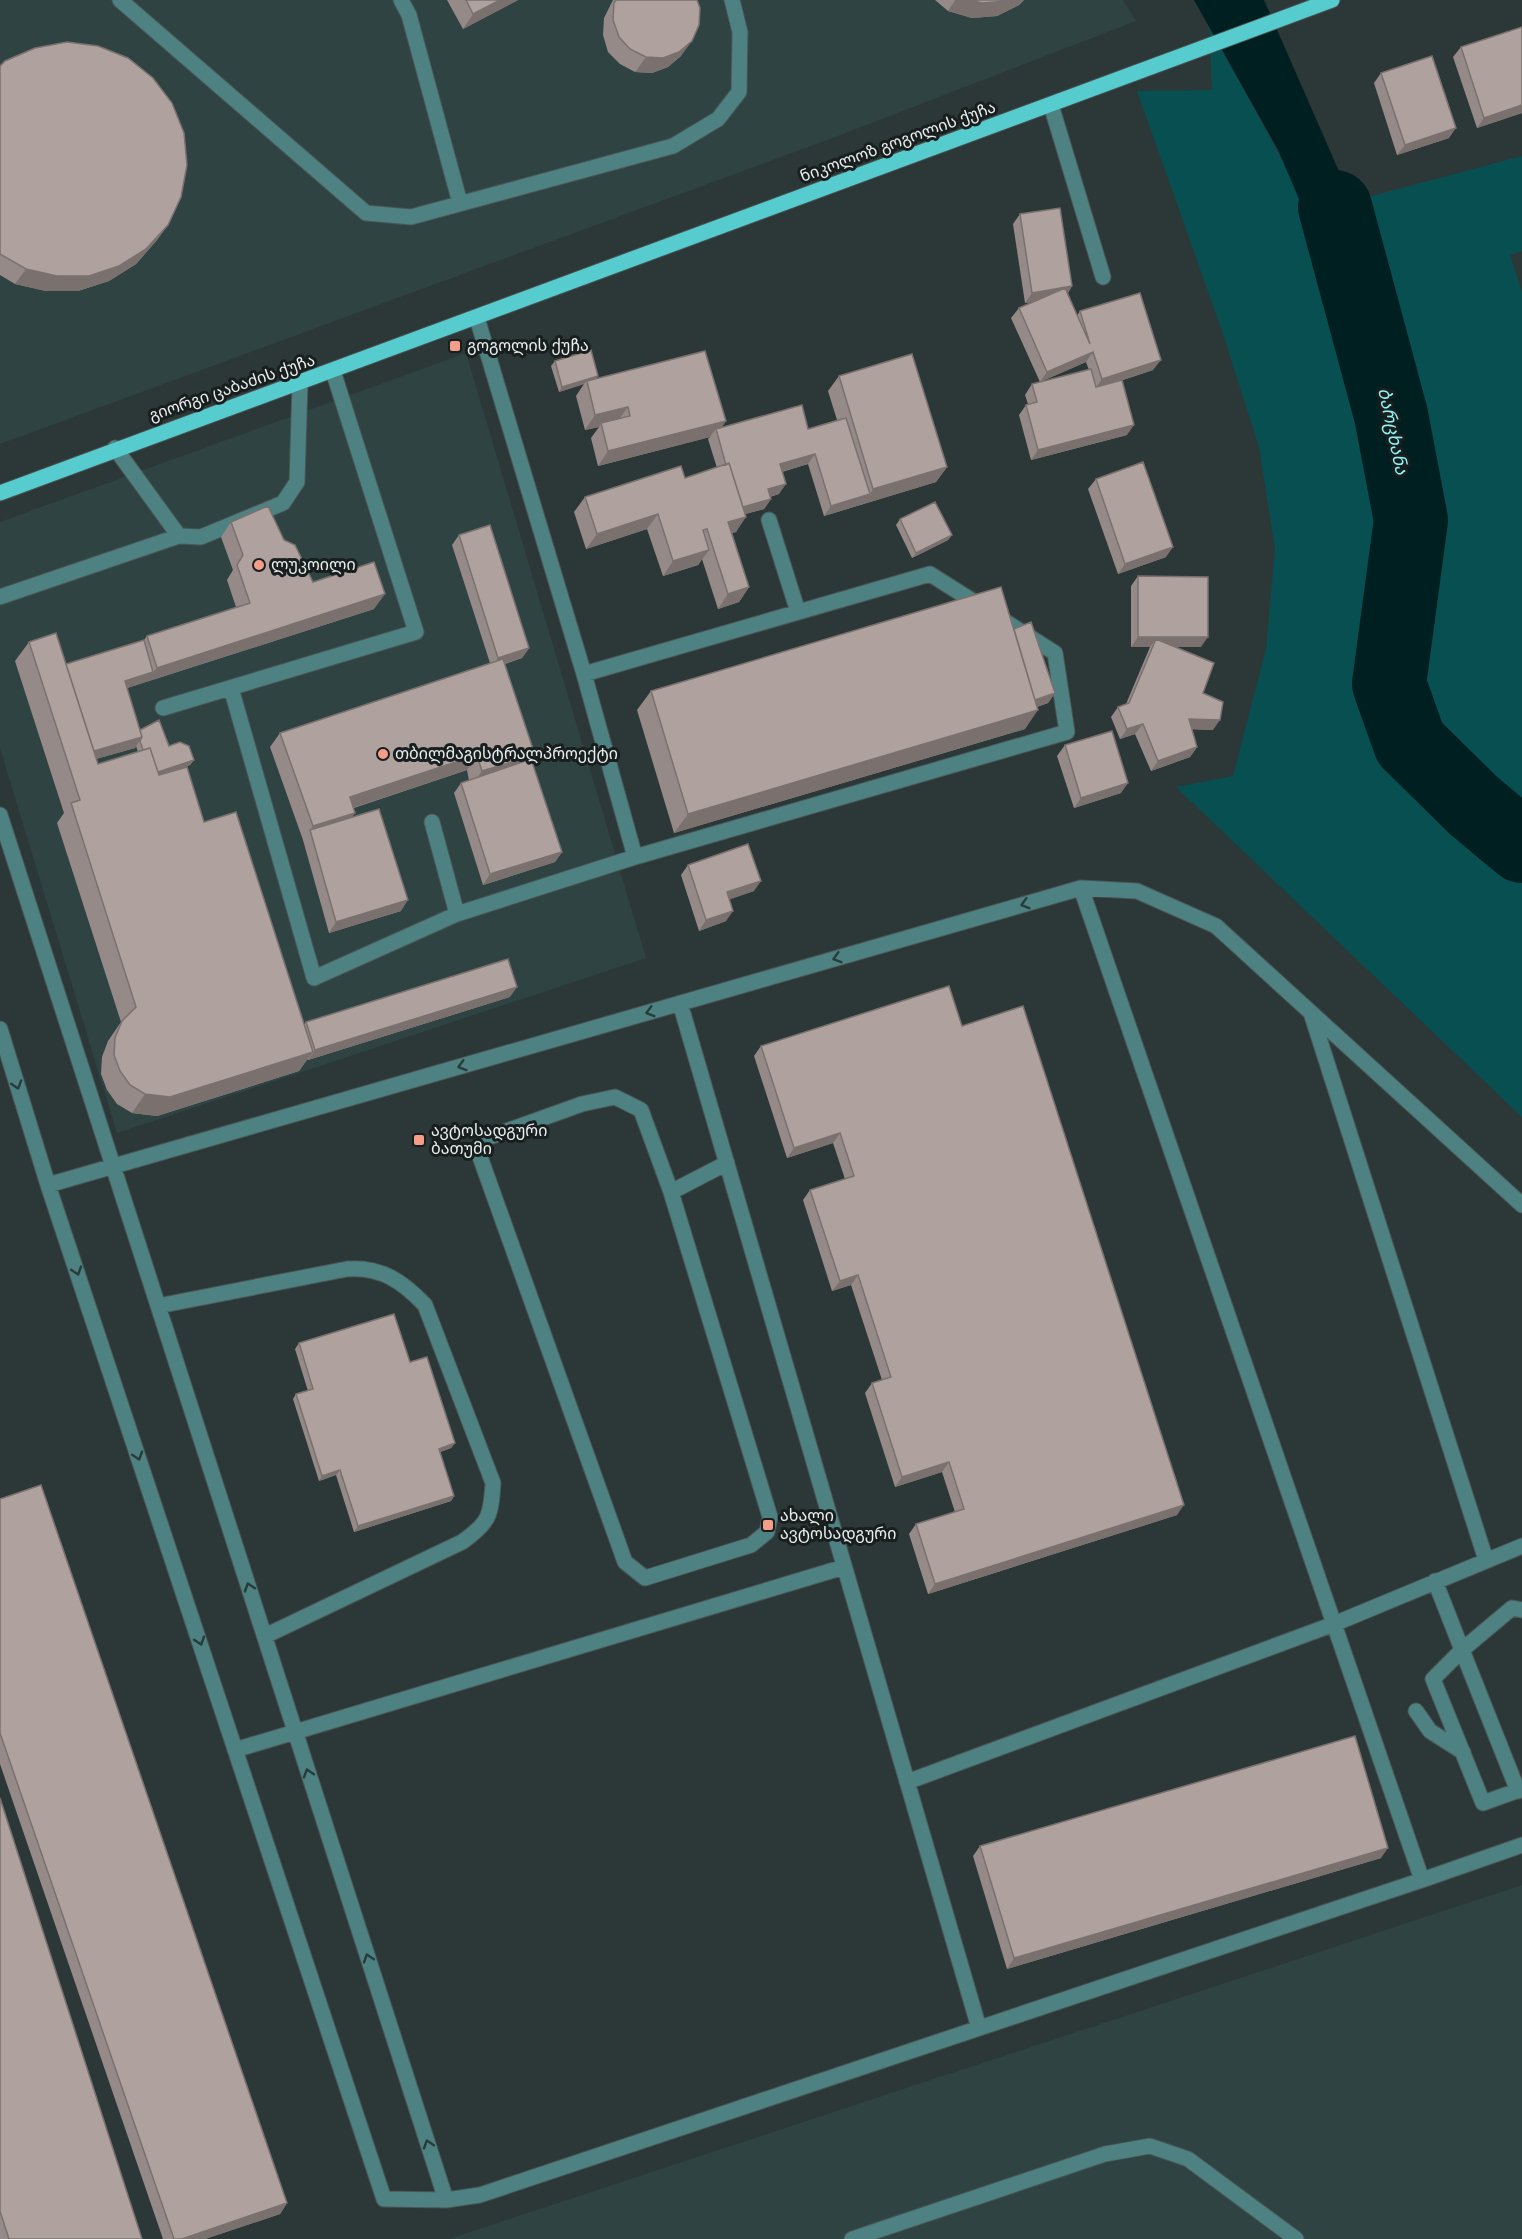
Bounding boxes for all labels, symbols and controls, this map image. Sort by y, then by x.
street label: ნიკოლოზ გოგოლის ქუჩა [797,97,999,187]
place label: გოგოლის ქუჩა [467,336,589,356]
marker: გოგოლის ქუჩა [448,339,462,353]
street label: გიორგი ცაბაძის ქუჩა [146,350,318,426]
water label: ბარცხანა [1373,385,1413,477]
place label: ლუკოილი [271,555,356,575]
marker: ლუკოილი [252,558,266,572]
place label: თბილმაგისტრალპროექტი [395,744,618,764]
marker: თბილმაგისტრალპროექტი [376,747,390,761]
one-way arrow [1020,897,1031,909]
one-way arrow [832,951,843,963]
one-way arrow [645,1005,656,1017]
one-way arrow [458,1059,468,1071]
one-way arrow [10,1079,22,1090]
place label: ავტოსადგური ბათუმი [431,1121,547,1159]
marker: ავტოსადგური ბათუმი [412,1133,426,1147]
one-way arrow [70,1265,82,1276]
one-way arrow [131,1450,144,1461]
place label: ახალი ავტოსადგური [780,1506,896,1544]
marker: ახალი ავტოსადგური [761,1518,775,1532]
one-way arrow [244,1582,256,1593]
one-way arrow [192,1635,205,1646]
one-way arrow [303,1768,315,1779]
one-way arrow [363,1953,375,1964]
one-way arrow [423,2139,435,2150]

